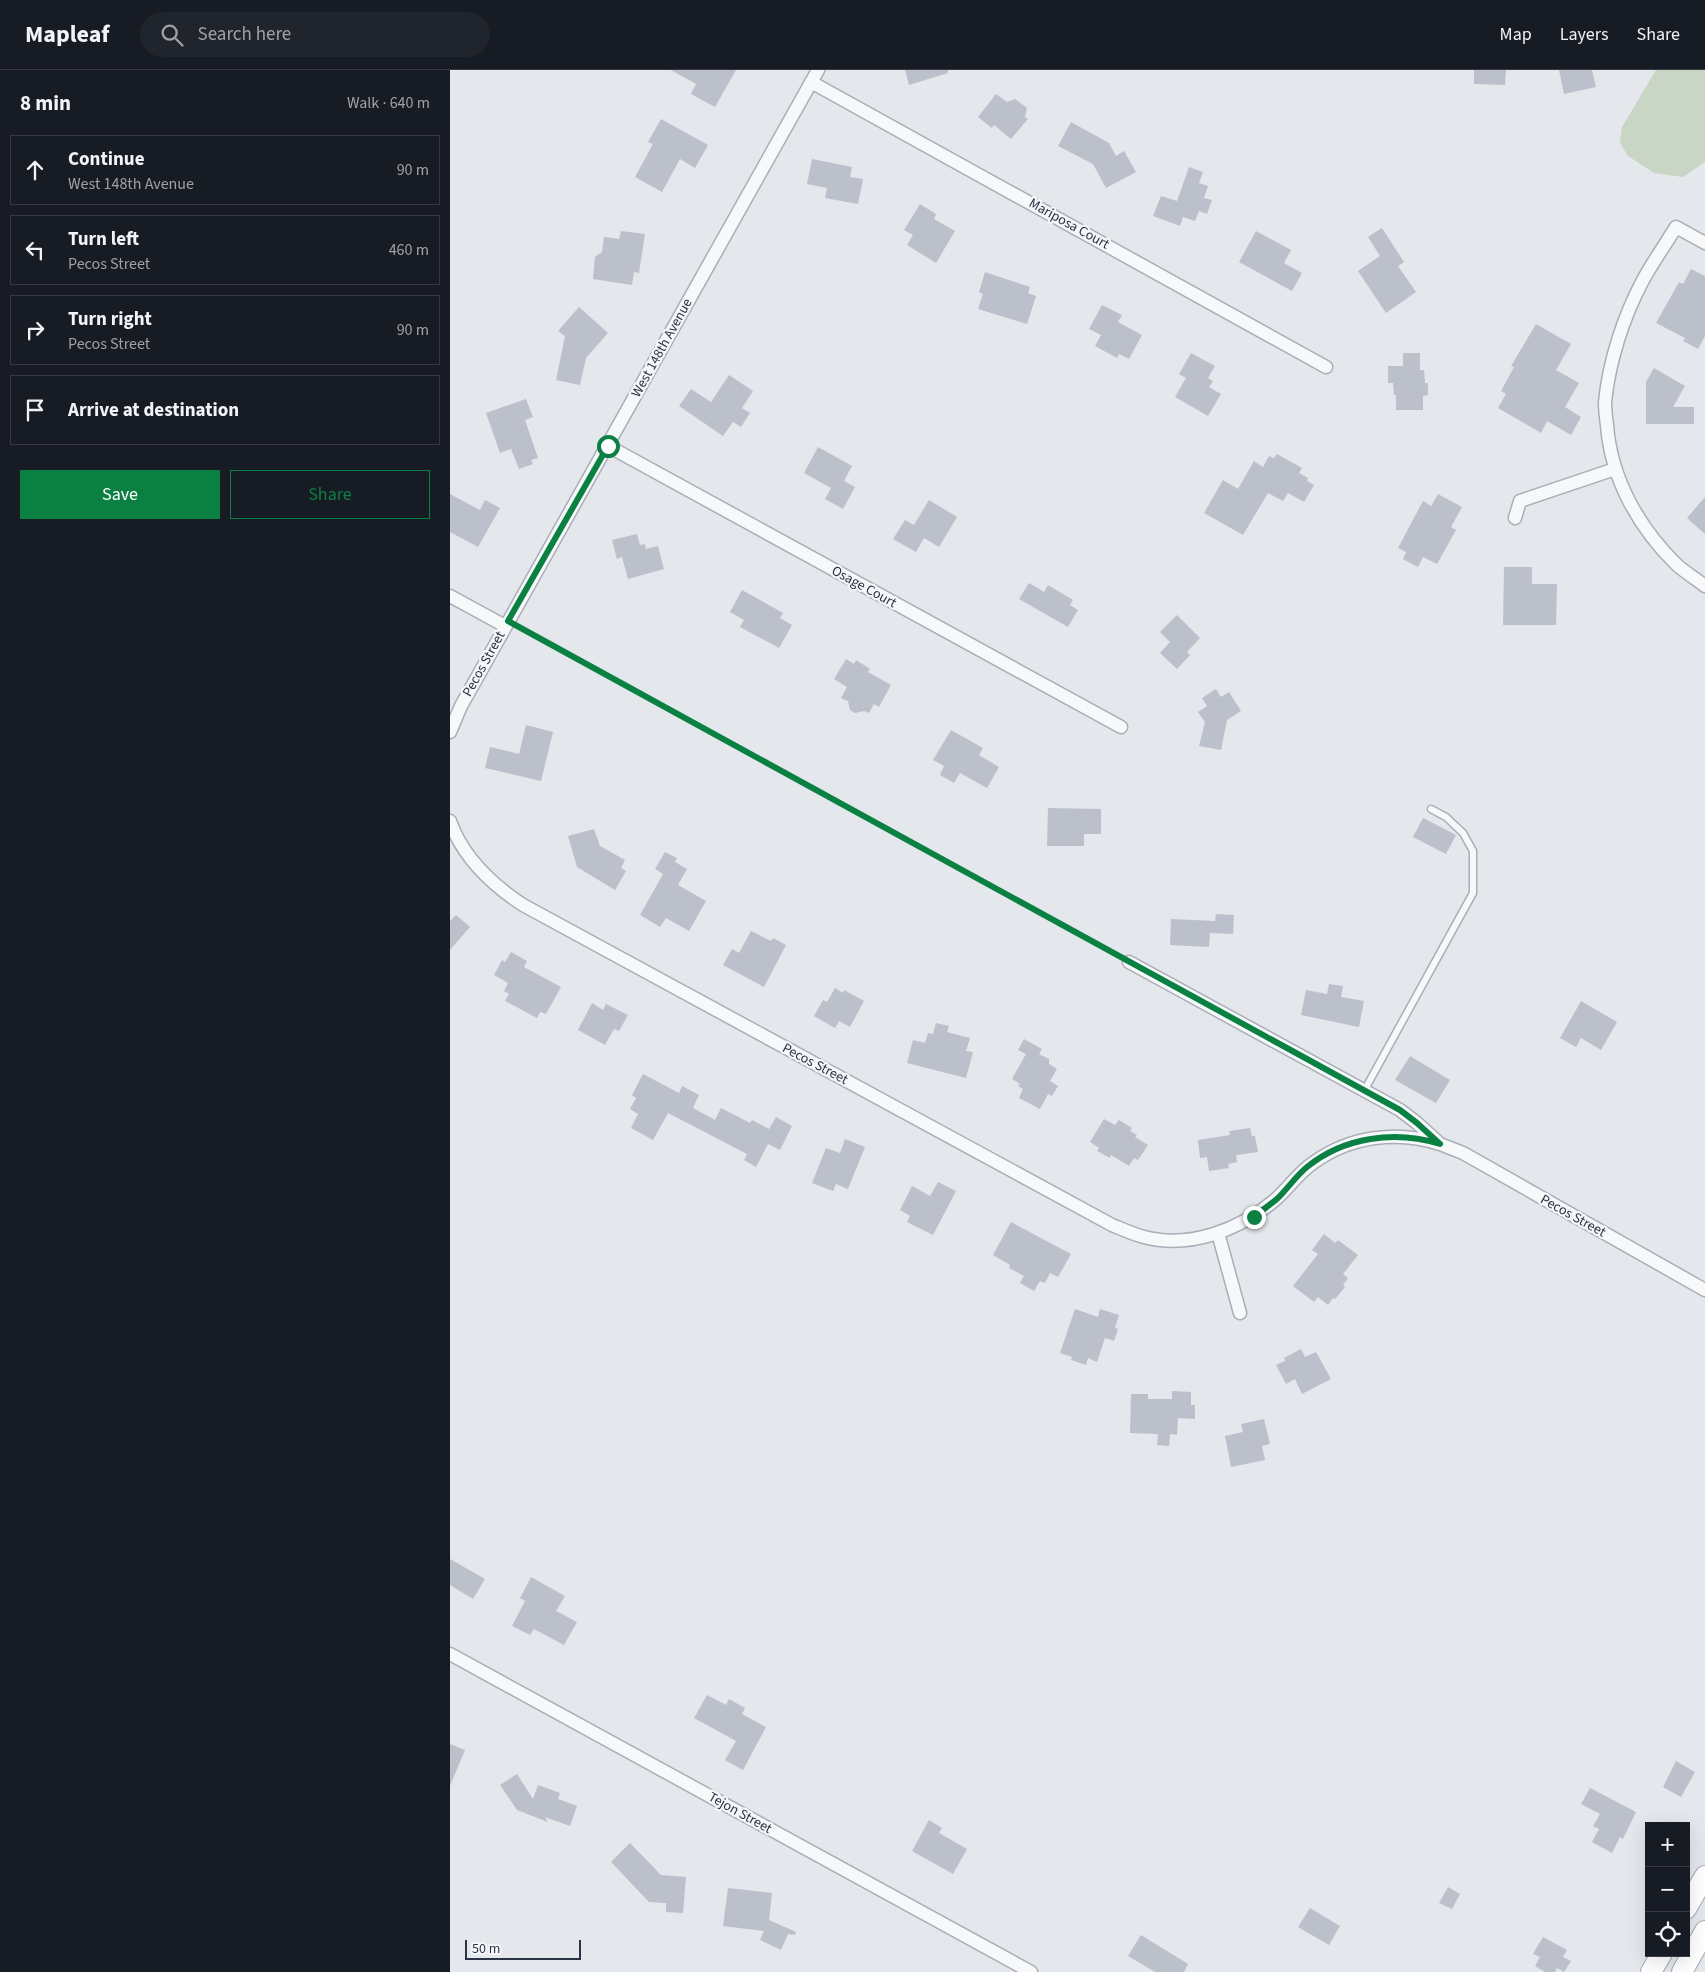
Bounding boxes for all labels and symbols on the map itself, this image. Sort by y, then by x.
street label: Mariposa Court [1025,194,1113,255]
street label: West 148th Avenue [627,295,697,401]
route start [597,435,620,458]
street label: Osage Court [828,561,900,613]
street label: Pecos Street [458,627,510,700]
street label: Pecos Street [779,1038,852,1090]
street label: Pecos Street [1537,1190,1610,1242]
route end [1243,1206,1266,1229]
street label: Tejon Street [704,1787,776,1839]
scale bar [465,1937,581,1960]

